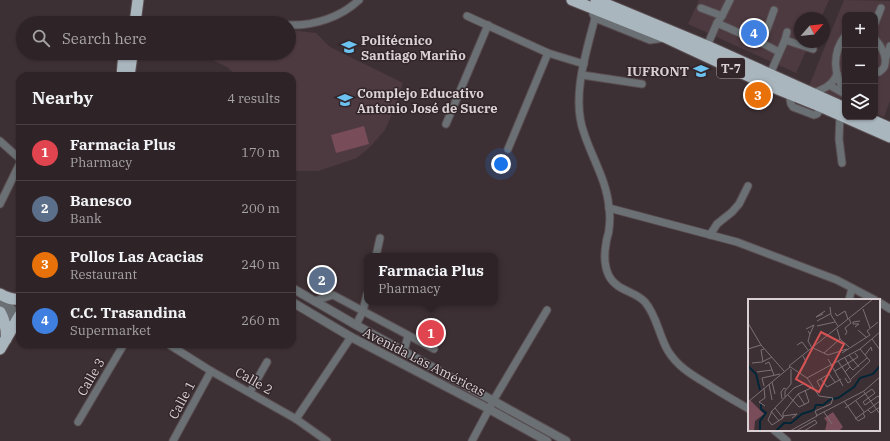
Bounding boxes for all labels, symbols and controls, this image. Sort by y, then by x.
north arrow [794,12,830,48]
map controls [842,12,878,120]
button: + [842,12,878,48]
search box [16,16,296,60]
pin: 4 [741,18,767,48]
icon: search [30,27,52,49]
text: Search here [62,29,147,48]
place label: Politécnico Santiago Mariño [361,32,466,64]
school or university icon: Politécnico Santiago Mariño [340,38,358,56]
button: − [842,48,878,84]
road number: T-7 [717,58,745,78]
school or university icon: IUFRONT [692,62,710,80]
place label: IUFRONT [627,63,689,80]
pin: 3 [745,80,771,110]
button: layers [842,84,878,120]
place label: Complejo Educativo Antonio José de Sucre [357,85,498,117]
text: Nearby [32,87,93,109]
text: 4 results [227,90,280,107]
school or university icon: Complejo Educativo Antonio José de Sucre [336,91,354,109]
text: Farmacia Plus [70,135,176,154]
text: 1 [41,144,49,161]
text: 170 m [241,144,280,161]
text: Pharmacy [70,154,132,171]
your location [491,154,511,174]
text: Banesco [70,191,132,210]
text: 2 [41,200,49,217]
text: 200 m [241,200,280,217]
text: Bank [70,210,102,227]
text: Pollos Las Acacias [70,247,203,266]
popup [364,253,498,305]
text: 3 [41,256,49,273]
text: 240 m [241,256,280,273]
text: Farmacia Plus [378,261,484,280]
pin: 2 [309,265,335,295]
text: Restaurant [70,266,137,283]
text: Pharmacy [378,280,440,297]
inset map [748,299,880,431]
text: C.C. Trasandina [70,303,186,322]
text: 4 [41,312,49,329]
text: 260 m [241,312,280,329]
pin: 1 [418,318,444,348]
text: Supermarket [70,322,151,339]
street label: Avenida Las Américas [360,324,488,400]
street label: Calle 3 [73,355,109,399]
street label: Calle 2 [232,363,276,399]
street label: Calle 1 [165,378,199,422]

